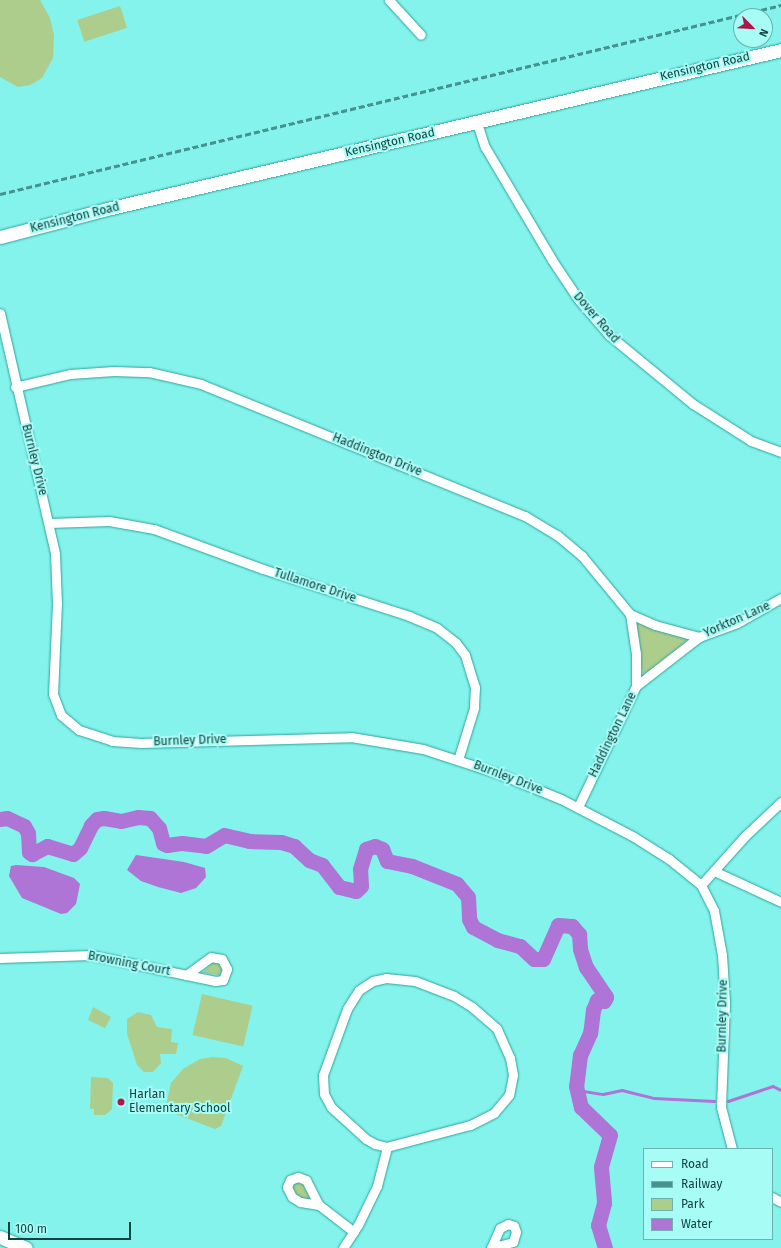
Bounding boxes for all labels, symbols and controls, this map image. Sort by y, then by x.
north arrow [733,8,773,48]
text: N [756,27,771,39]
street label: Kensington Road [659,50,751,84]
street label: Kensington Road [344,126,436,160]
street label: Kensington Road [29,200,121,236]
street label: Dover Road [570,290,622,346]
street label: Burnley Drive [18,423,50,497]
street label: Haddington Drive [330,430,424,480]
street label: Tullamore Drive [272,566,358,606]
street label: Yorkton Lane [702,599,772,641]
street label: Haddington Lane [586,690,640,780]
street label: Burnley Drive [153,733,227,749]
street label: Burnley Drive [471,758,545,798]
street label: Browning Court [87,949,171,979]
street label: Burnley Drive [715,979,731,1053]
place label: Harlan Elementary School [129,1088,231,1116]
marker: Harlan Elementary School [116,1097,126,1107]
legend [643,1148,773,1240]
text: Road [681,1157,709,1171]
text: Railway [681,1177,722,1191]
text: Park [681,1197,705,1211]
scale bar [10,1214,133,1240]
text: Water [681,1217,712,1231]
text: 100 m [15,1222,47,1236]

